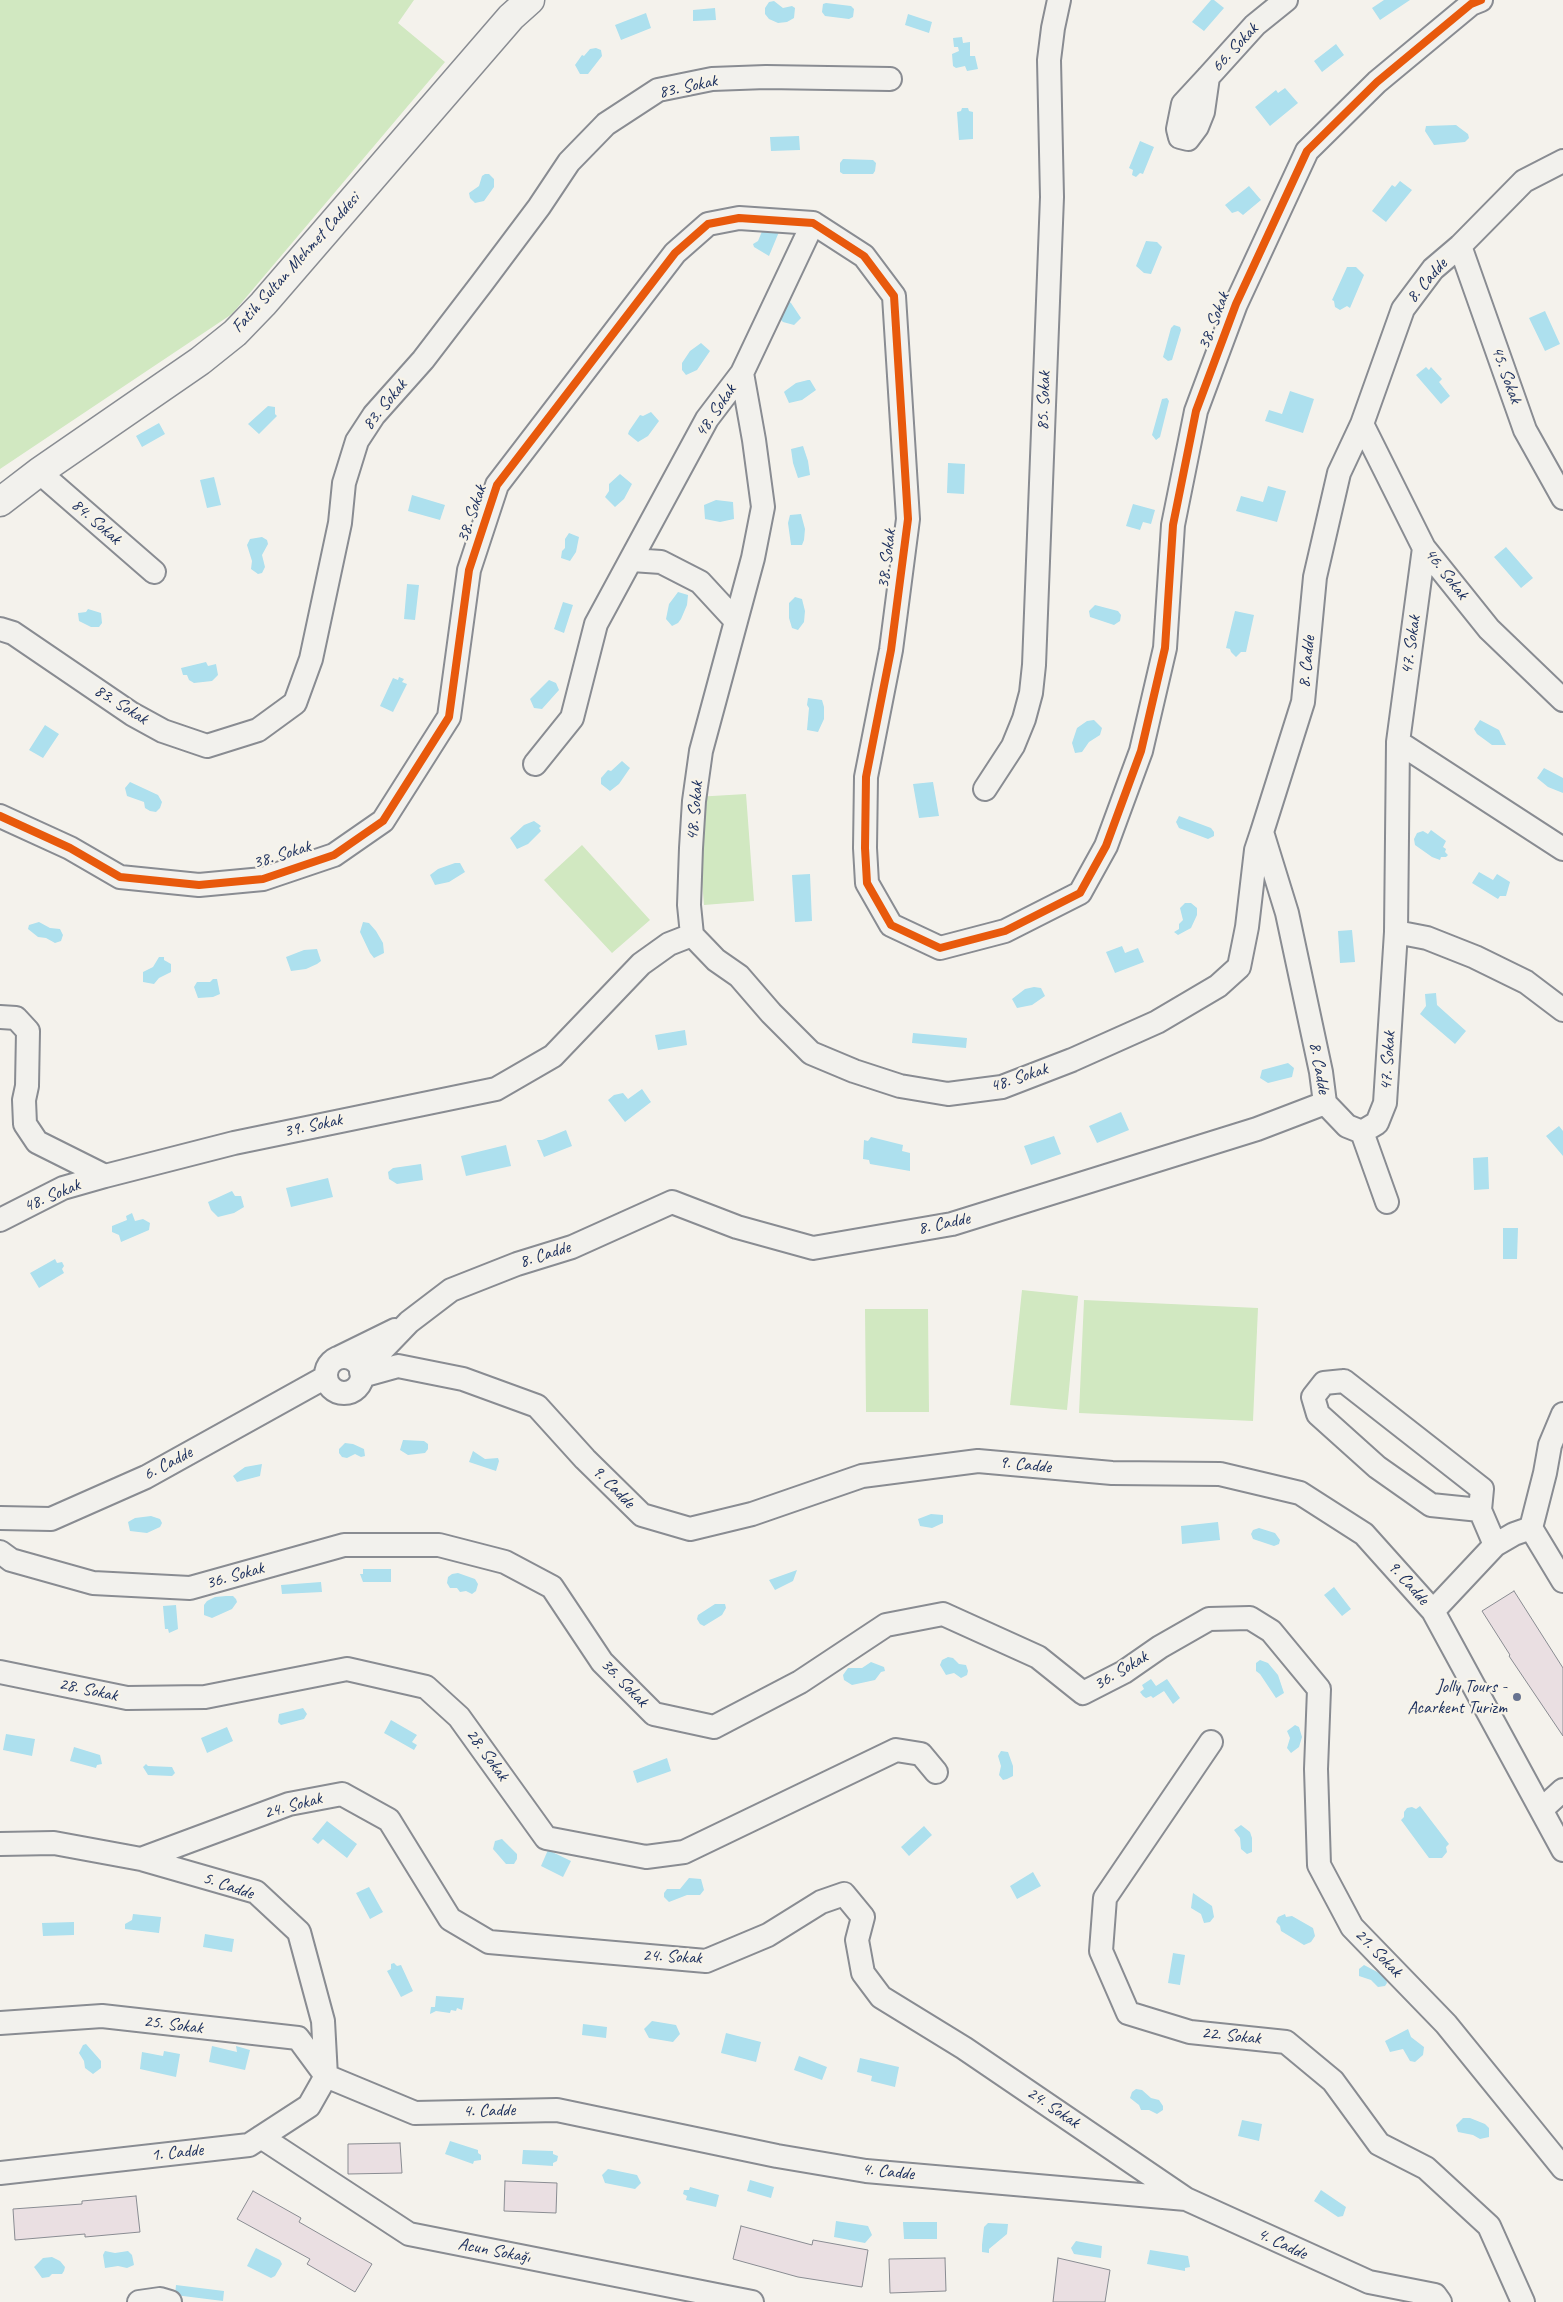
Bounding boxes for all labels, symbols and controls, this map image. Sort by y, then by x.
street label: 66. Sokak [1207,19,1263,77]
street label: 83. Sokak [657,70,719,104]
street label: Fatih Sultan Mehmet Caddesi [227,188,365,338]
street label: 8. Cadde [1402,254,1452,308]
street label: 38. Sokak [1193,289,1235,353]
street label: 45. Sokak [1486,343,1526,407]
street label: 85. Sokak [1032,371,1056,431]
street label: 83. Sokak [358,375,412,435]
street label: 48. Sokak [690,380,742,442]
street label: 38. Sokak [452,482,492,546]
street label: 84. Sokak [66,494,126,550]
street label: 38. Sokak [873,528,901,590]
street label: 46. Sokak [1419,544,1473,604]
street label: 47. Sokak [1396,614,1426,676]
street label: 8. Cadde [1294,635,1320,689]
street label: 83. Sokak [90,680,152,730]
street label: 48. Sokak [682,780,708,842]
street label: 38. Sokak [250,836,314,874]
street label: 47. Sokak [1375,1031,1401,1091]
street label: 8. Cadde [1304,1040,1334,1096]
street label: 48. Sokak [987,1059,1051,1097]
street label: 39. Sokak [282,1109,344,1143]
street label: 48. Sokak [20,1174,84,1218]
street label: 8. Cadde [916,1208,972,1240]
street label: 8. Cadde [517,1237,573,1273]
street label: 6. Cadde [140,1442,196,1486]
street label: 9. Cadde [998,1452,1052,1478]
street label: 9. Cadde [587,1461,639,1513]
street label: 9. Cadde [1382,1556,1434,1610]
street label: 36. Sokak [203,1557,267,1595]
street label: 36. Sokak [1090,1646,1152,1696]
street label: 36. Sokak [596,1654,652,1712]
street label: 28. Sokak [57,1673,119,1707]
place label: Jolly Tours - Acarkent Turizm [1408,1676,1507,1718]
marker: Jolly Tours - Acarkent Turizm [1511,1691,1523,1703]
street label: 28. Sokak [461,1725,513,1785]
street label: 24. Sokak [262,1788,324,1824]
street label: 5. Cadde [200,1867,256,1905]
street label: 21. Sokak [1350,1924,1406,1982]
street label: 24. Sokak [642,1945,702,1969]
street label: 25. Sokak [142,2011,204,2039]
street label: 22. Sokak [1200,2022,1262,2050]
street label: 24. Sokak [1022,2082,1084,2134]
street label: 4. Cadde [463,2100,515,2122]
street label: 1. Cadde [150,2140,204,2166]
street label: 4. Cadde [861,2159,915,2185]
street label: 4. Cadde [1254,2223,1310,2265]
street label: Acun Sokağı [456,2233,532,2269]

